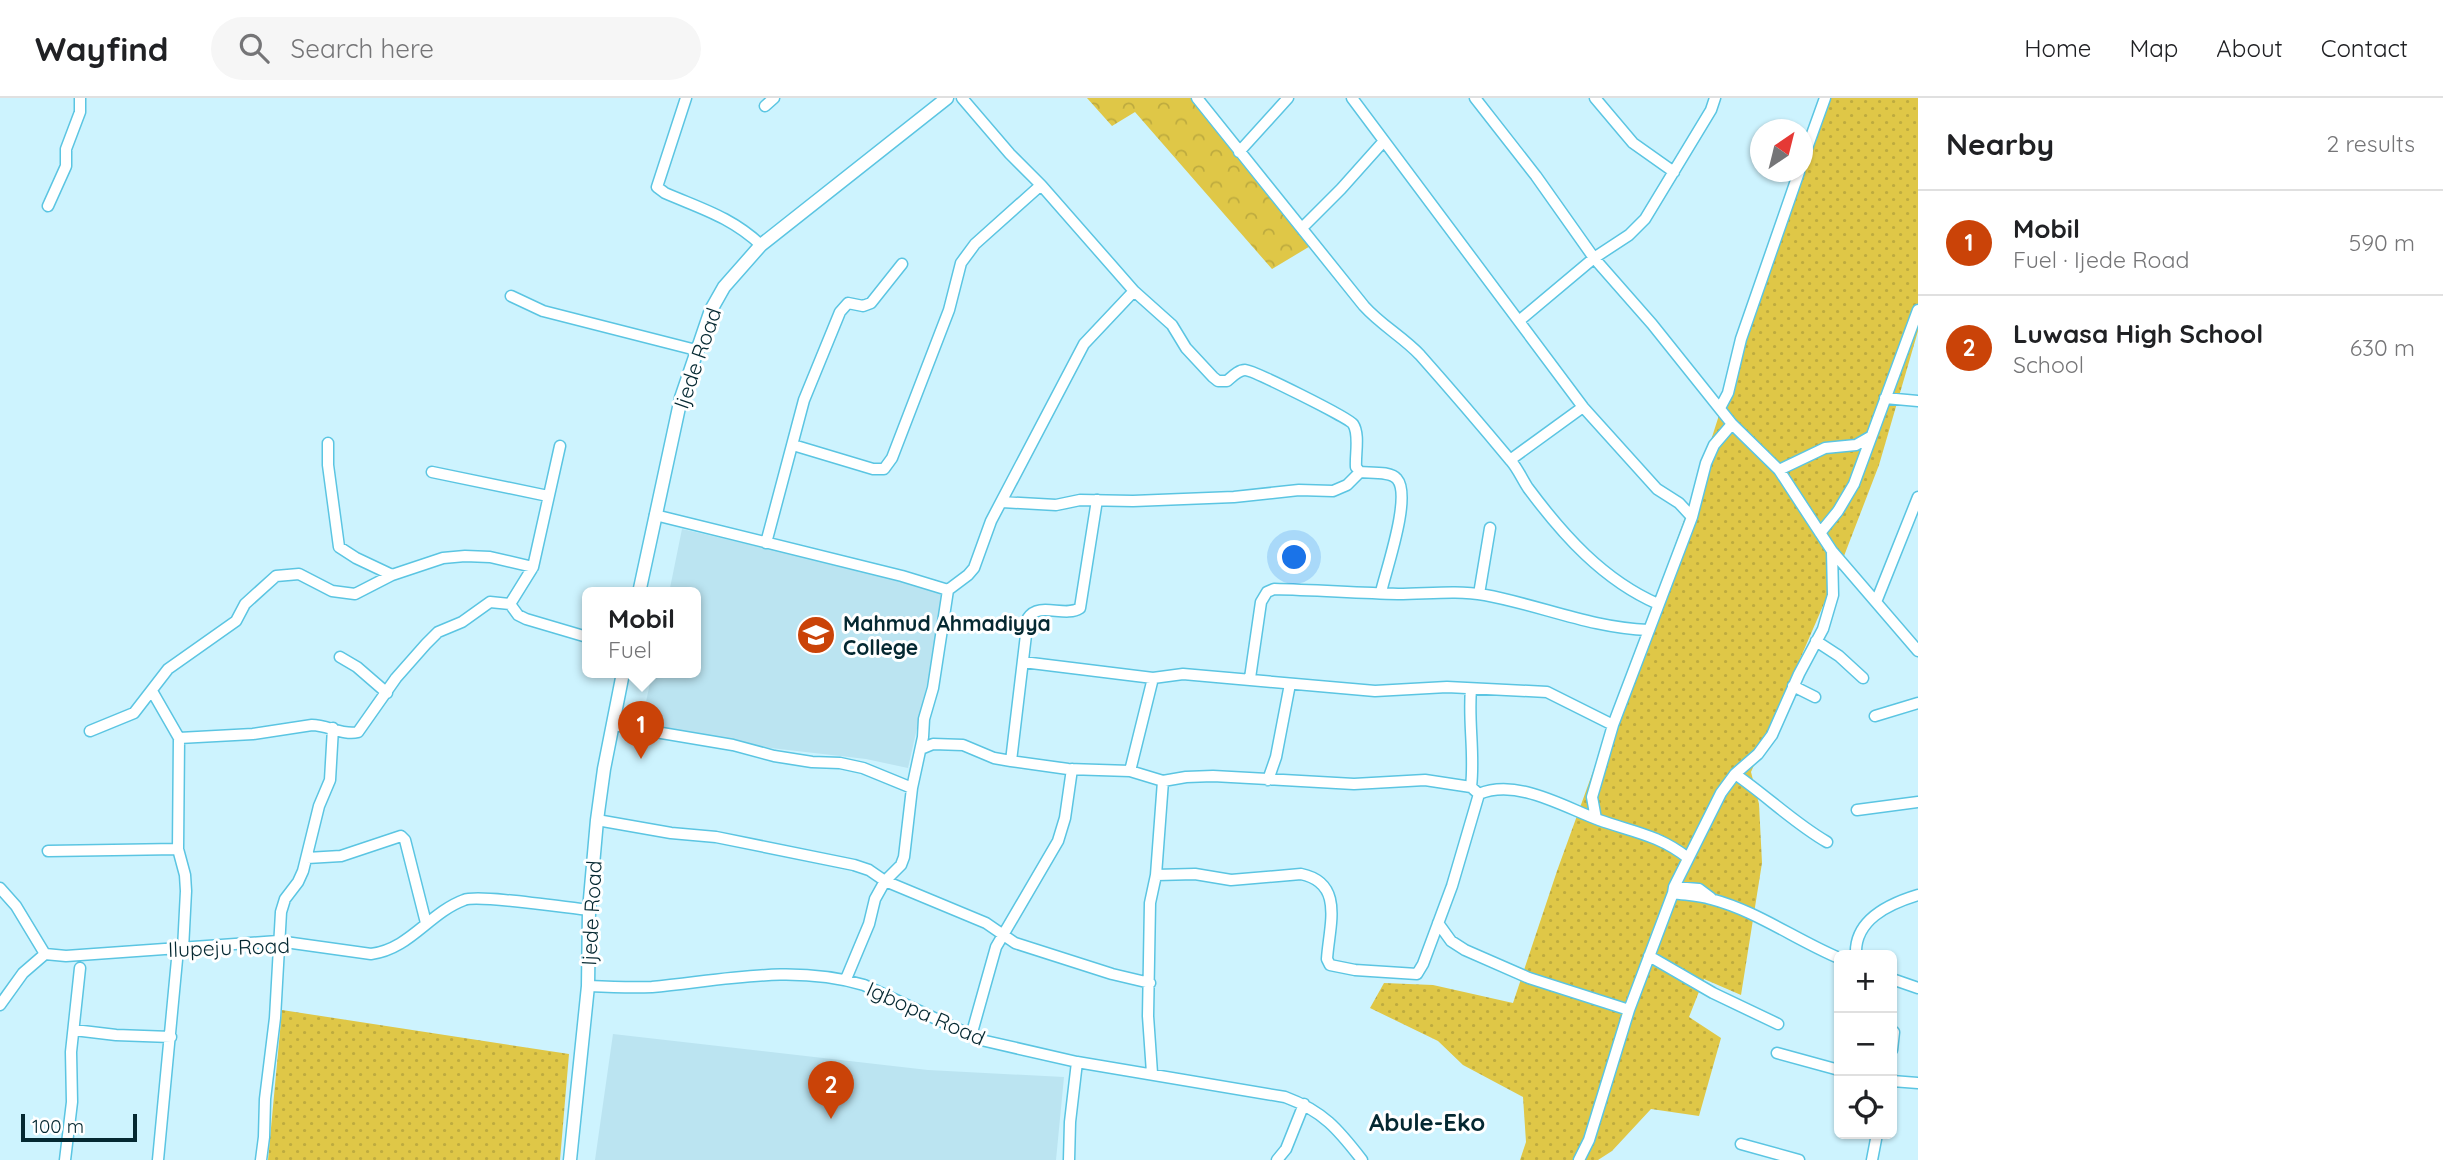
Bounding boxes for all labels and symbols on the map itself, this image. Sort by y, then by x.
north arrow [1750,119,1813,182]
street label: Ijede Road [668,304,726,412]
your location [1277,540,1311,574]
place label: Mahmud Ahmadiyya College [843,610,1051,660]
school or university icon: Mahmud Ahmadiyya College [795,614,837,656]
pin: 1 [618,701,664,759]
street label: Ijede Road [575,860,607,966]
street label: Ilupeju Road [168,932,290,962]
street label: Igbopa Road [863,975,989,1051]
pin: 2 [808,1061,854,1119]
district label: Abule-Eko [1369,1107,1485,1137]
scale bar [21,1111,136,1143]

